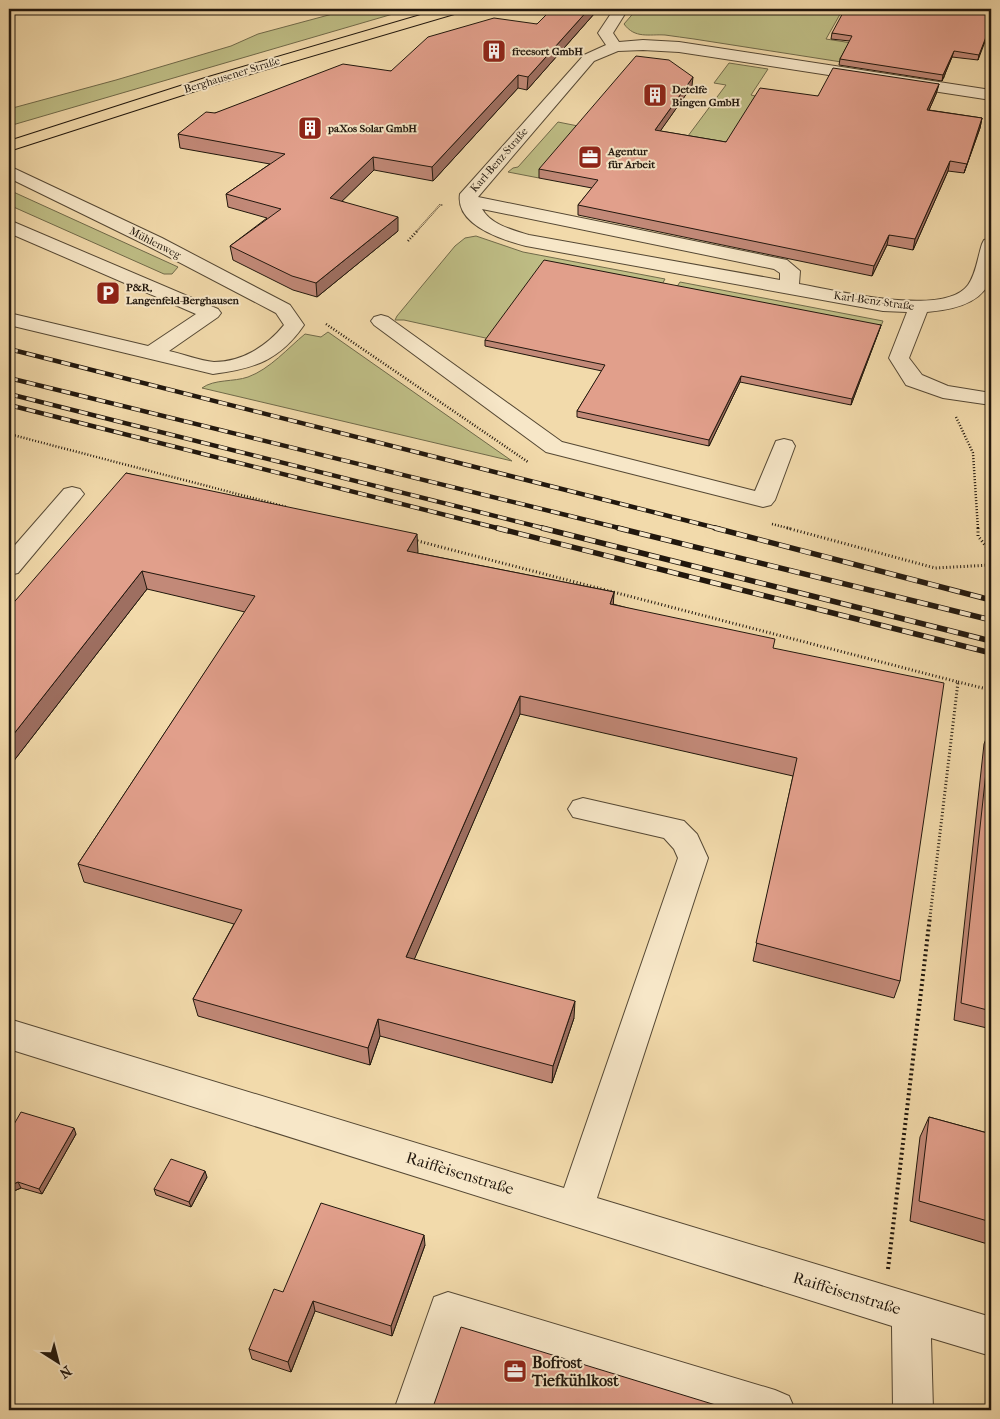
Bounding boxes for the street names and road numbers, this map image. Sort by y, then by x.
street label: Berghausener Straße [182,54,282,96]
street label: Karl-Benz-Straße [467,125,531,195]
street label: Mühlenweg [127,224,183,262]
street label: Karl-Benz-Straße [833,289,916,313]
street label: Raiffeisenstraße [404,1148,516,1198]
street label: Raiffeisenstraße [791,1268,903,1318]

